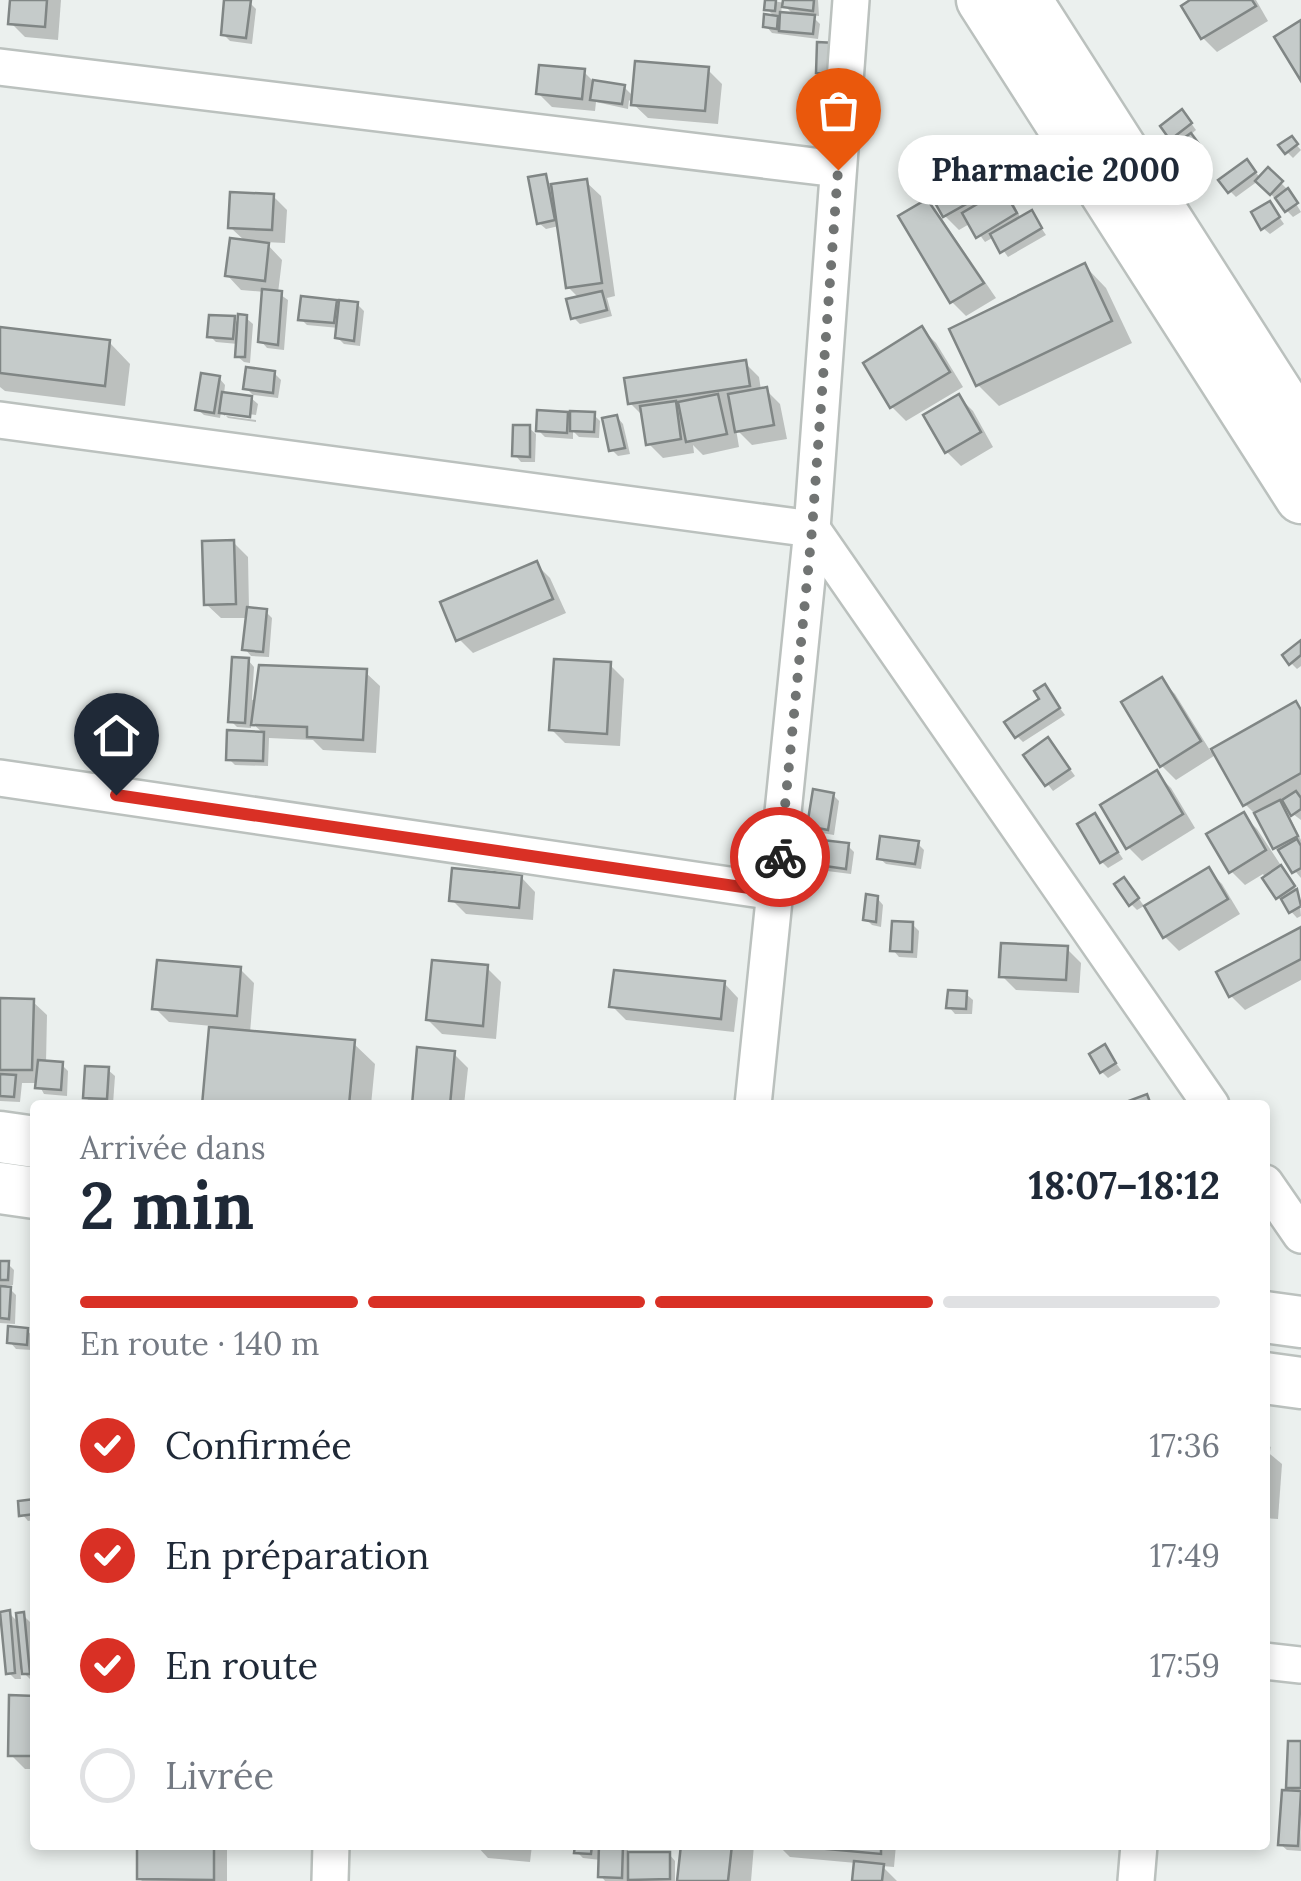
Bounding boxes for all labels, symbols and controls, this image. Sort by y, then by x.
pin [796,68,881,171]
icon: bag [811,83,866,138]
callout: Pharmacie 2000 [898,135,1213,205]
text: Pharmacie 2000 [931,149,1180,190]
pin [74,693,159,796]
icon: home [89,708,144,763]
courier [730,807,830,907]
icon: bike [753,830,808,885]
text: Arrivée dans [80,1127,266,1168]
text: 18:07–18:12 [1028,1161,1220,1209]
text: 2 min [80,1164,254,1247]
text: En route · 140 m [80,1323,320,1364]
icon: check [80,1418,135,1473]
text: Confirmée [165,1421,352,1469]
text: 17:36 [1149,1425,1220,1466]
icon: check [80,1528,135,1583]
text: En préparation [165,1531,430,1579]
text: 17:49 [1150,1535,1220,1576]
icon: check [80,1638,135,1693]
text: En route [165,1641,318,1689]
text: 17:59 [1150,1645,1220,1686]
text: Livrée [165,1751,274,1799]

